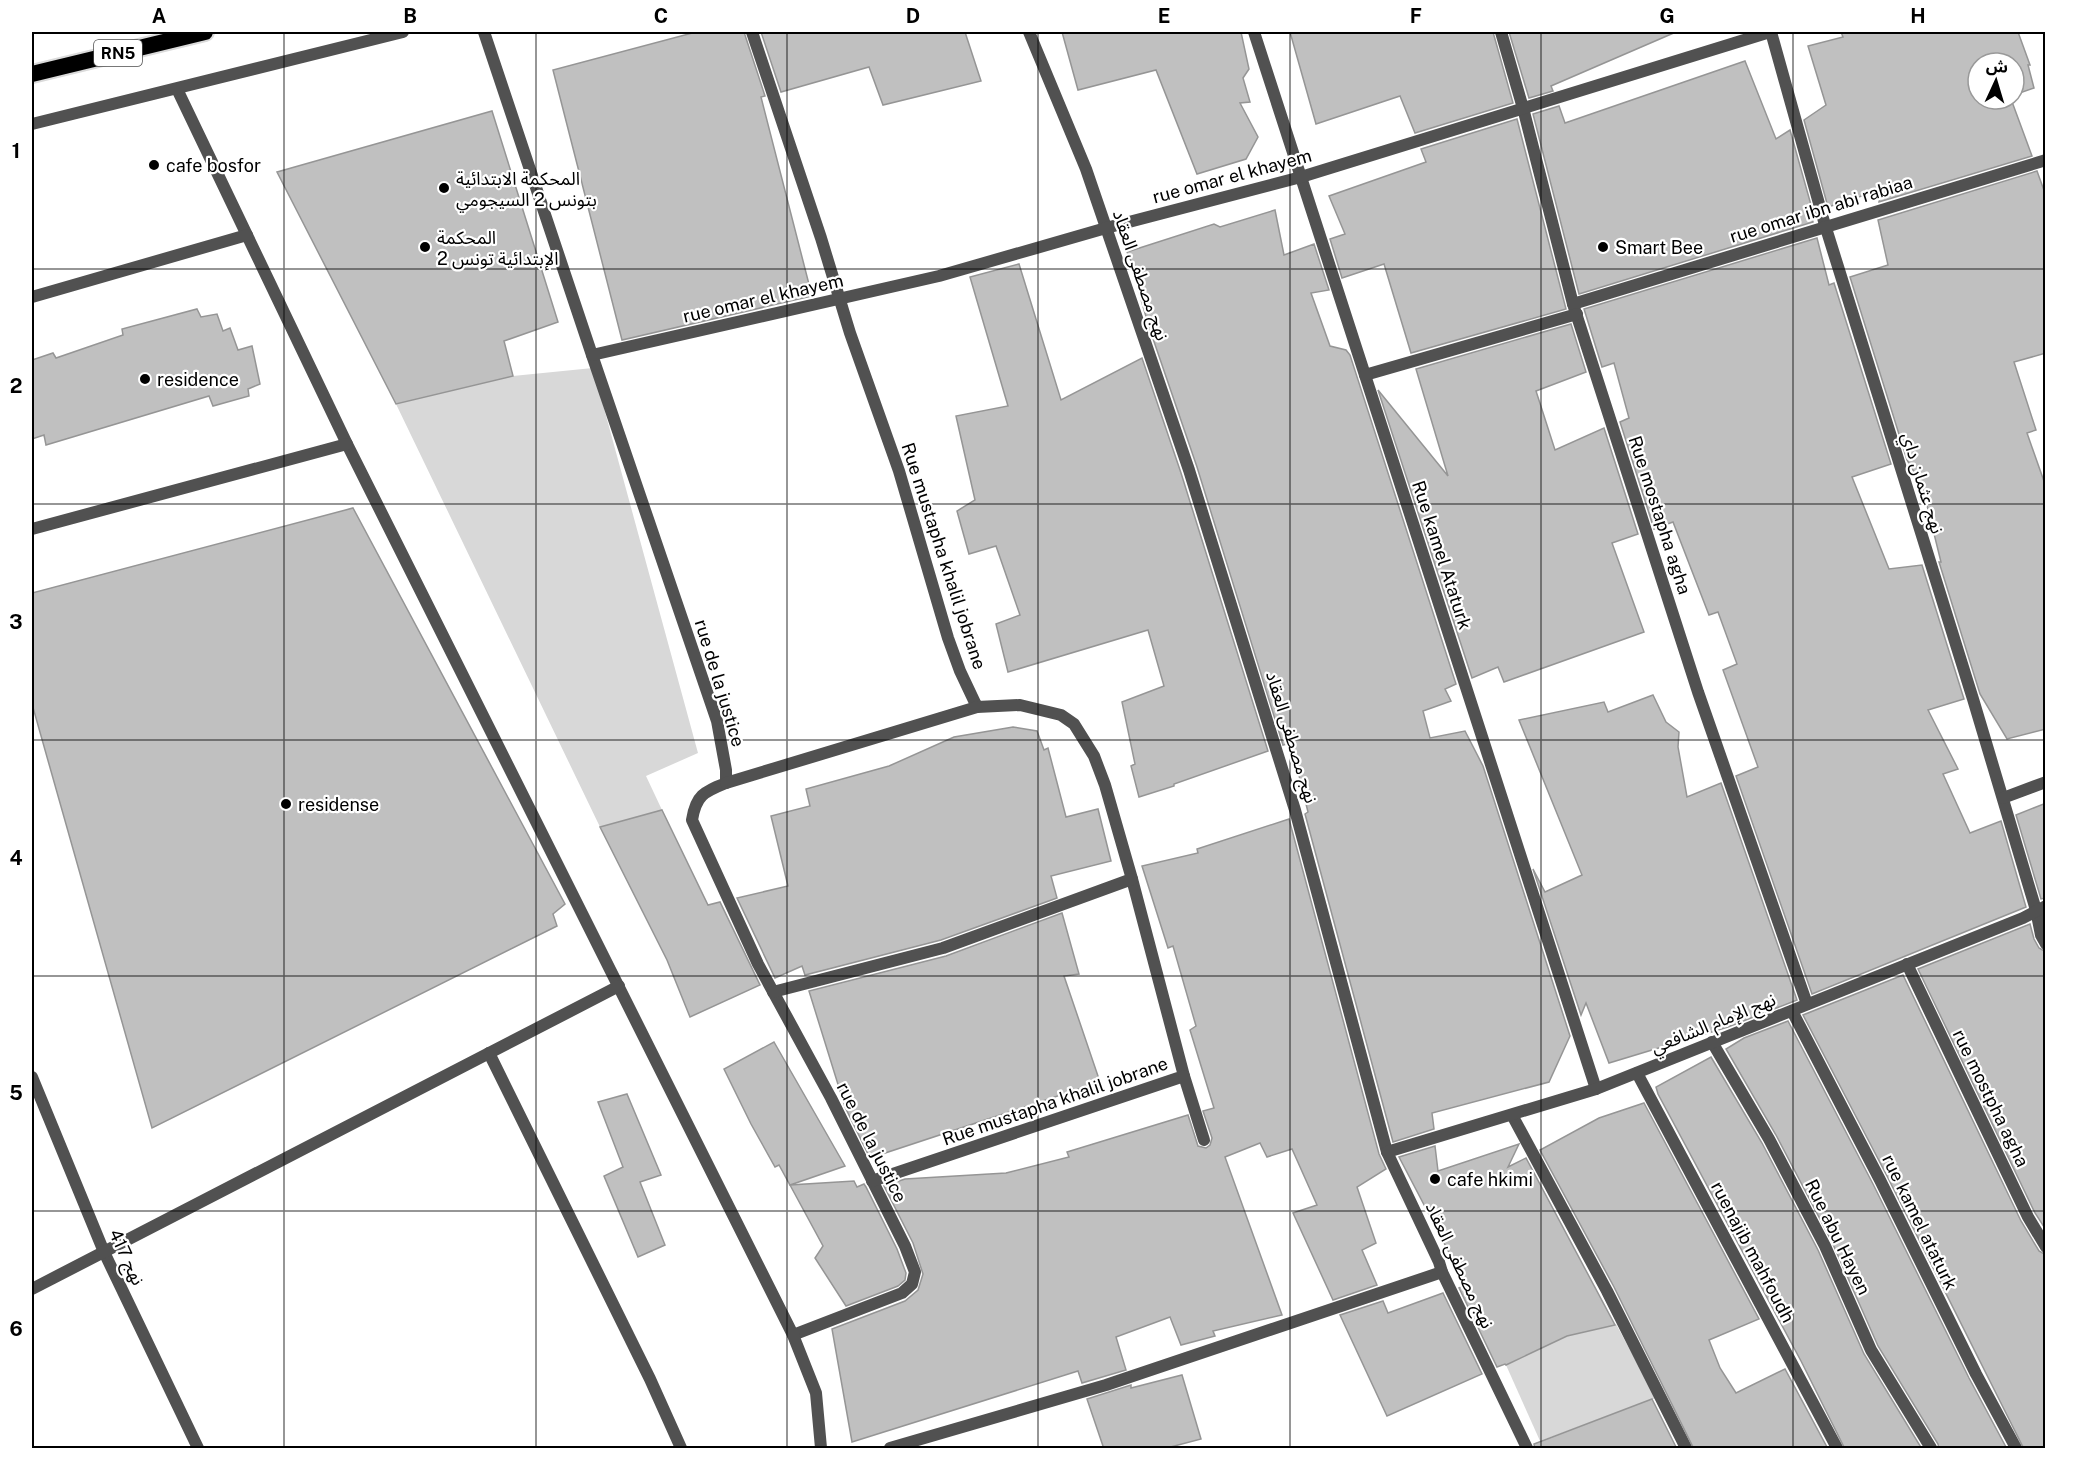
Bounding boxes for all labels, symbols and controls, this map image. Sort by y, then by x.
text: A [152,4,166,28]
text: B [403,4,417,28]
text: C [654,4,668,28]
text: D [906,4,920,28]
text: E [1158,4,1170,28]
text: F [1410,4,1422,28]
text: G [1659,4,1675,28]
text: H [1910,4,1926,28]
road number: RN5 [94,40,142,66]
north arrow [1966,51,2026,111]
text: ش [1985,56,2009,77]
text: 1 [12,139,20,163]
street label: rue omar el khayem [1150,145,1314,207]
place label: cafe bosfor [166,155,261,176]
marker: cafe bosfor [147,158,161,172]
place label: المحكمة الابتدائية بتونس 2 السيجومي [456,168,597,213]
street label: rue omar ibn abi rabiaa [1727,171,1915,247]
marker: المحكمة الابتدائية بتونس 2 السيجومي [437,181,451,195]
street label: نهج مصطفى العقاد [1106,207,1173,344]
place label: المحكمة الإبتدائية تونس 2 [437,227,559,271]
place label: Smart Bee [1615,237,1703,258]
marker: المحكمة الإبتدائية تونس 2 [418,240,432,254]
marker: Smart Bee [1596,240,1610,254]
street label: rue omar el khayem [681,269,845,327]
place label: residence [157,369,239,390]
marker: residence [138,372,152,386]
text: 2 [10,374,22,398]
street label: نهج عثمان داي [1895,430,1948,537]
street label: Rue mostapha agha [1624,433,1696,597]
street label: Rue mustapha khalil jobrane [897,440,991,672]
street label: Rue kamel Ataturk [1408,478,1476,632]
text: 3 [9,610,23,634]
street label: rue de la justice [691,617,749,749]
street label: نهج مصطفى العقاد [1259,668,1322,806]
place label: residense [298,794,379,815]
marker: residense [279,797,293,811]
text: 4 [9,846,23,870]
street label: نهج الإمام الشافعي [1648,988,1780,1061]
street label: rue mostpha agha [1949,1026,2033,1170]
street label: Rue mustapha khalil jobrane [939,1052,1171,1150]
street label: rue de la justice [833,1078,911,1206]
text: 5 [9,1081,23,1105]
street label: rue kamel ataturk [1878,1151,1962,1293]
place label: cafe hkimi [1447,1169,1533,1190]
marker: cafe hkimi [1428,1172,1442,1186]
street label: Rue abu Hayen [1801,1176,1875,1298]
street label: ruenajib mahfoudh [1707,1178,1799,1326]
street label: نهج مصطفى العقاد [1419,1199,1498,1333]
street label: نهج 417 [102,1226,149,1290]
text: 6 [9,1317,23,1341]

